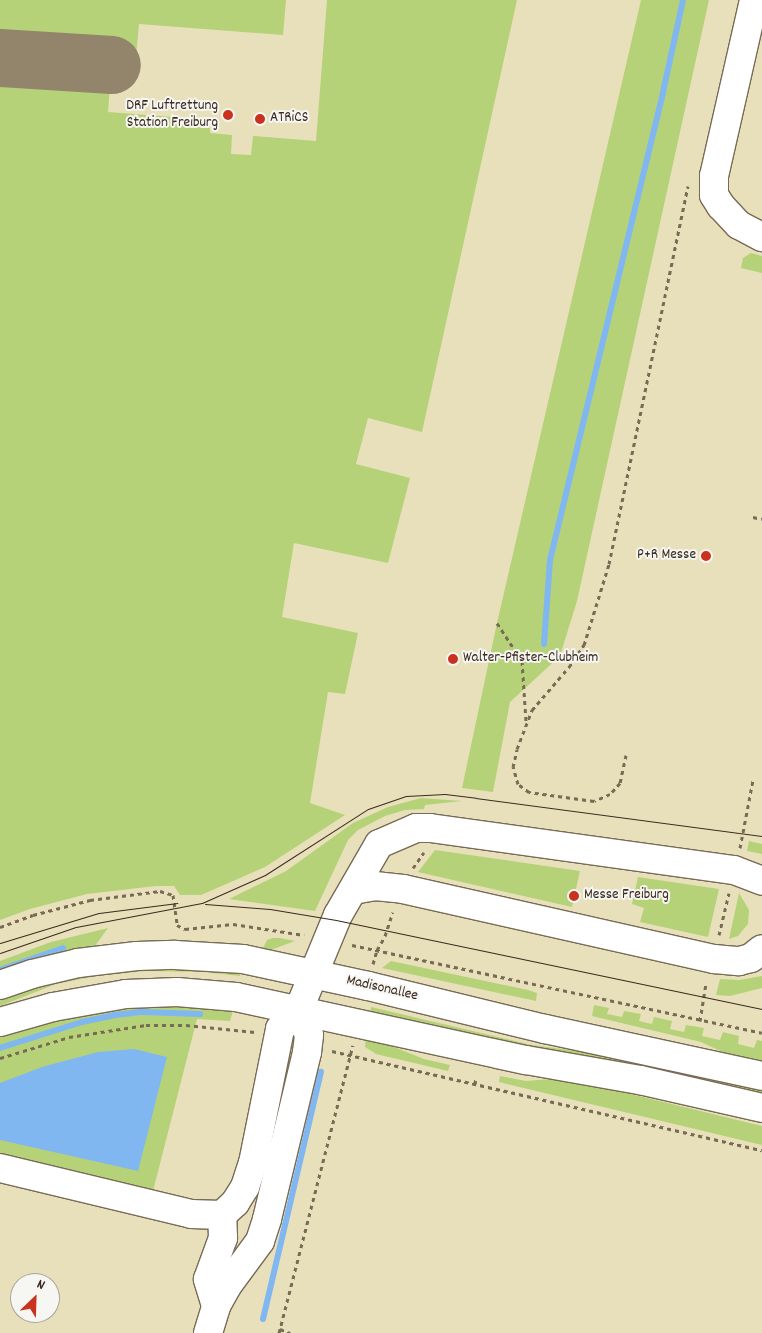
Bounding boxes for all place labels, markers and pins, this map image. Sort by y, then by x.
place label: DRF Luftrettung Station Freiburg [126,97,218,132]
marker: DRF Luftrettung Station Freiburg [222,109,234,121]
place label: ATRiCS [270,110,308,128]
marker: ATRiCS [254,113,266,125]
place label: P+R Messe [637,547,696,565]
marker: P+R Messe [700,550,712,562]
place label: Walter-Pfister-Clubheim [463,650,598,668]
marker: Walter-Pfister-Clubheim [447,653,459,665]
place label: Messe Freiburg [584,887,669,905]
marker: Messe Freiburg [568,890,580,902]

